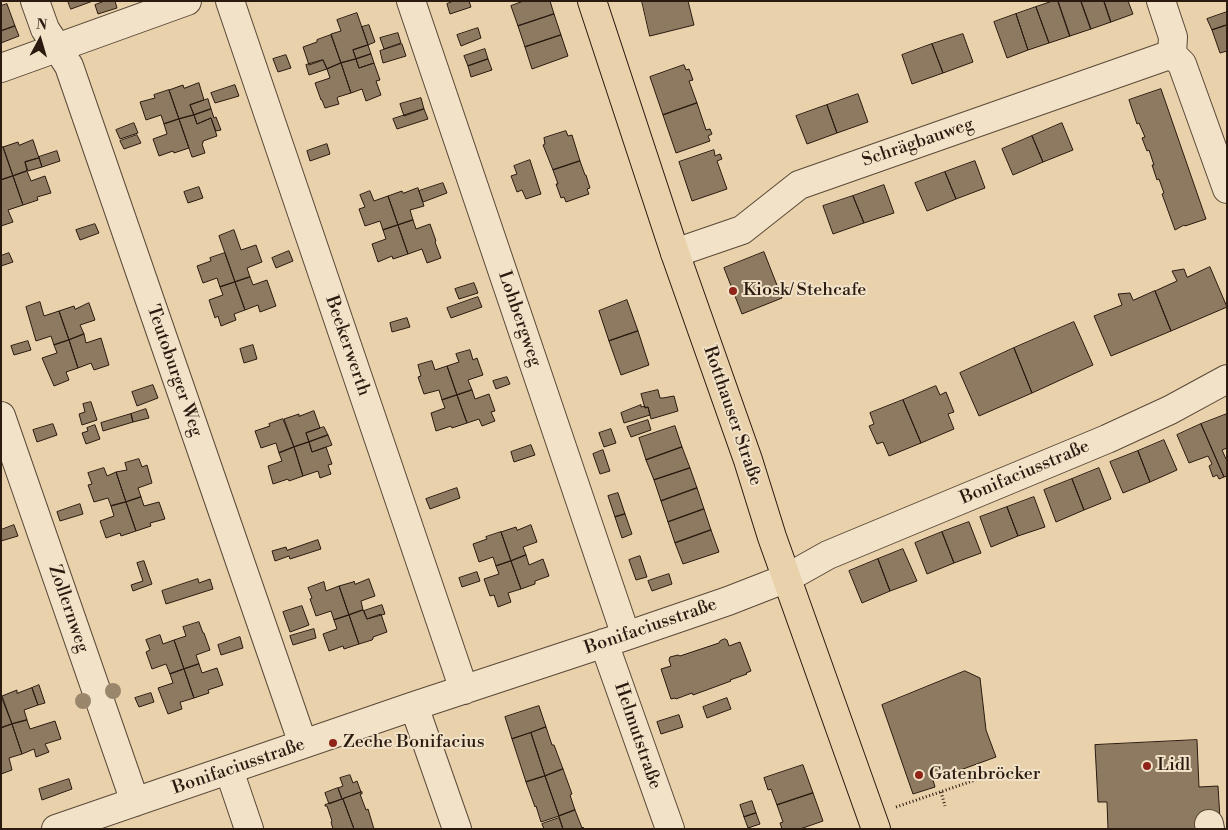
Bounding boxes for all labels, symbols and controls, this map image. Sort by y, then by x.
north arrow [15,15,65,65]
text: N [35,16,48,35]
street label: Schrägbauweg [859,114,977,172]
street label: Lohbergweg [493,268,545,370]
place label: Kiosk/ Stehcafe [743,280,866,302]
marker: Kiosk/ Stehcafe [727,285,739,297]
street label: Beekerwerth [320,293,374,399]
street label: Teutoburger Weg [141,302,207,440]
street label: Rotthauser Straße [698,343,766,489]
street label: Bonifaciusstraße [957,436,1093,510]
street label: Zollernweg [43,562,93,656]
street label: Bonifaciusstraße [582,594,720,660]
street label: Helmutstraße [609,680,665,792]
place label: Zeche Bonifacius [343,732,485,754]
street label: Bonifaciusstraße [170,734,308,800]
marker: Zeche Bonifacius [327,737,339,749]
place label: Lidl [1157,755,1190,777]
marker: Lidl [1141,760,1153,772]
place label: Gatenbröcker [929,764,1041,786]
marker: Gatenbröcker [913,769,925,781]

